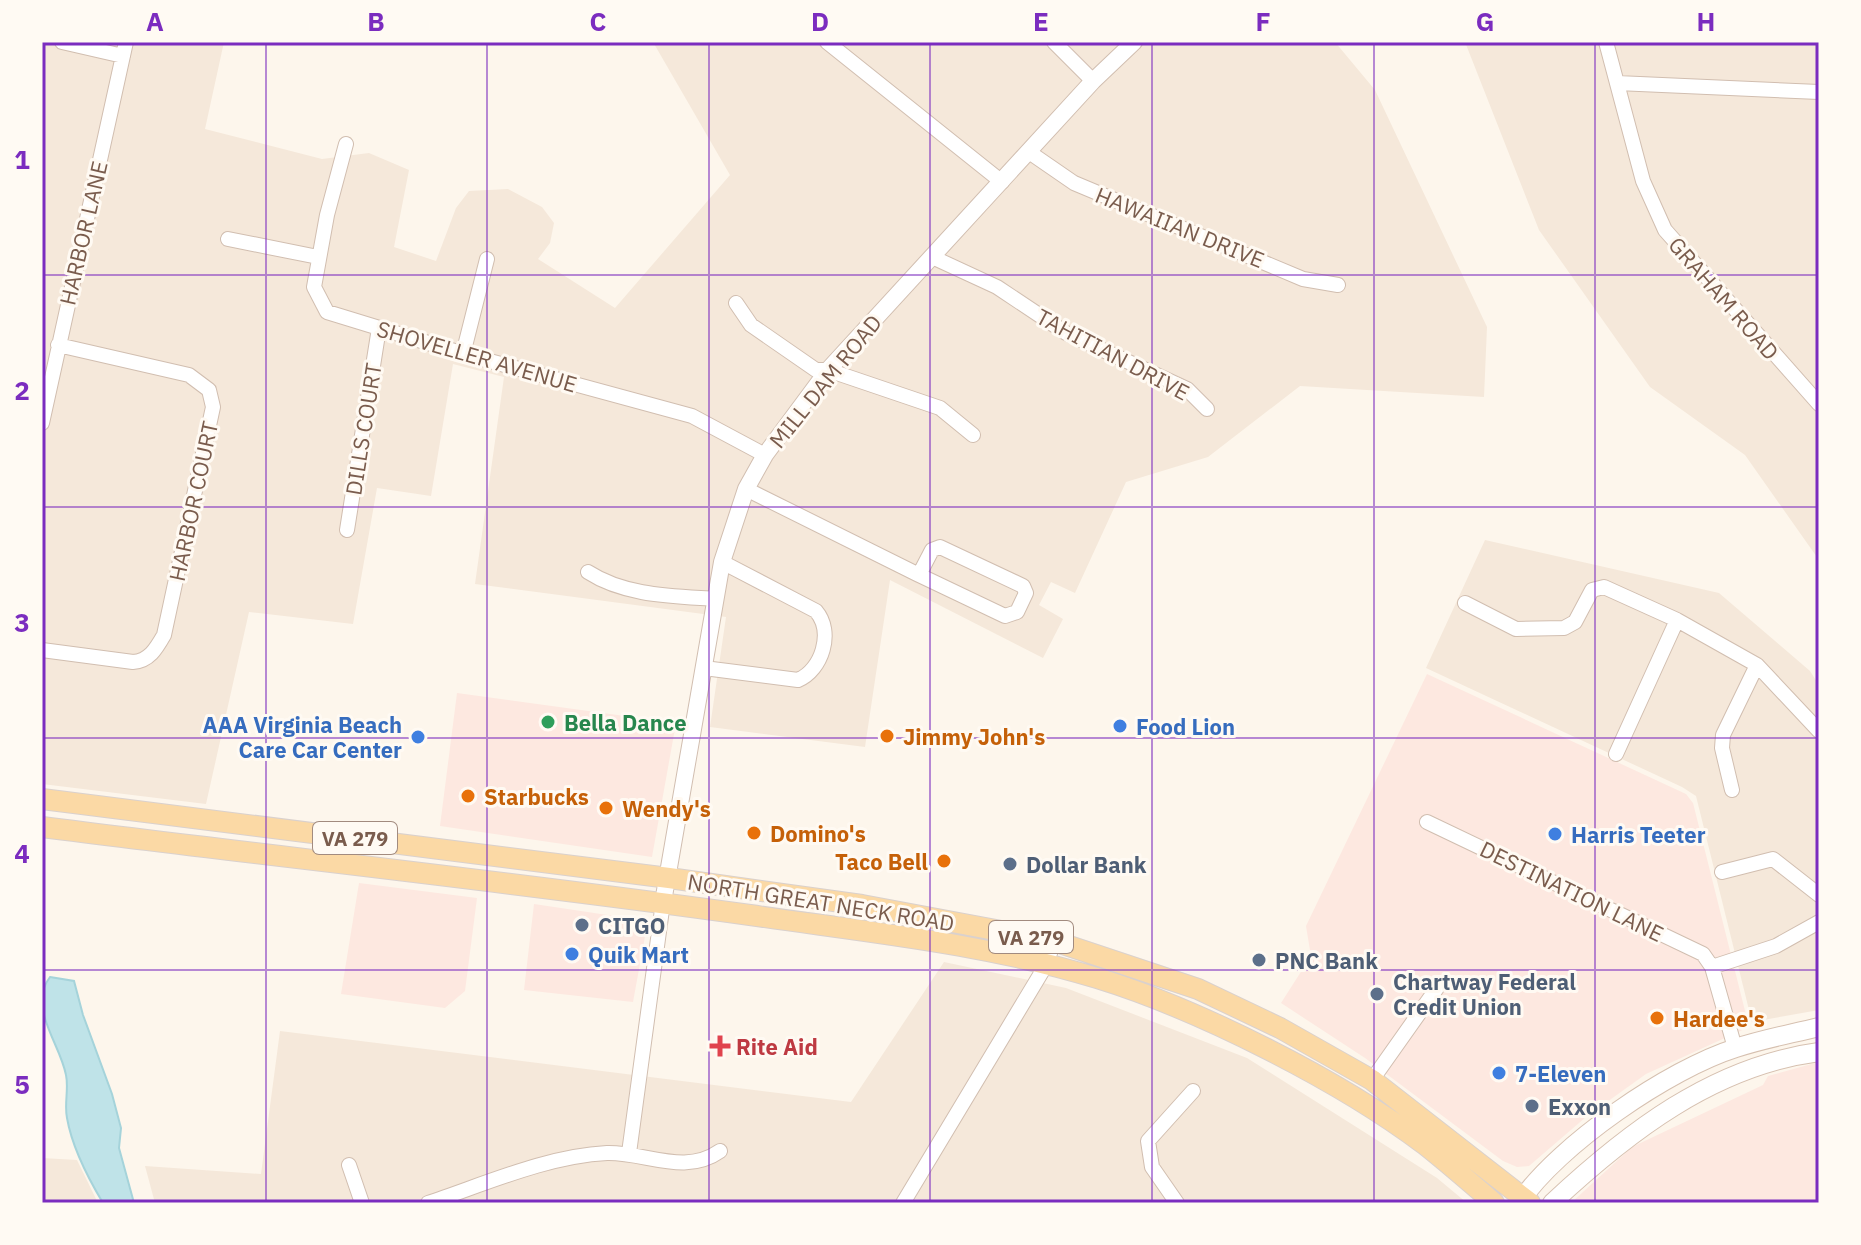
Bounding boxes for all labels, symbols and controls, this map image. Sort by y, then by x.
text: A [146,4,164,38]
text: B [367,4,385,38]
text: C [590,4,607,38]
text: D [811,4,829,38]
text: E [1033,4,1049,38]
text: F [1255,4,1271,38]
text: G [1476,4,1494,38]
text: H [1697,4,1715,38]
text: 1 [14,142,30,176]
street label: HARBOR LANE [52,158,114,308]
street label: HAWAIIAN DRIVE [1091,180,1269,274]
street label: GRAHAM ROAD [1662,230,1786,366]
street label: TAHITIAN DRIVE [1031,301,1195,407]
street label: MILL DAM ROAD [762,308,888,454]
street label: SHOVELLER AVENUE [374,314,580,398]
street label: DILLS COURT [338,360,388,497]
text: 2 [14,373,30,407]
street label: HARBOR COURT [162,418,224,584]
text: 3 [14,605,30,639]
place label: Bella Dance [564,708,687,737]
place label: AAA Virginia Beach Care Car Center [202,710,402,764]
place label: Food Lion [1136,712,1235,741]
marker: Bella Dance [539,713,557,731]
marker: Food Lion [1111,717,1129,735]
place label: Jimmy John's [903,722,1045,751]
marker: Jimmy John's [878,727,896,745]
marker: AAA Virginia Beach Care Car Center [409,728,427,746]
place label: Starbucks [484,782,589,811]
marker: Starbucks [459,787,477,805]
place label: Wendy's [622,794,711,823]
marker: Wendy's [597,799,615,817]
place label: Domino's [770,819,866,848]
place label: Harris Teeter [1571,820,1706,849]
road number: VA 279 [313,822,397,854]
marker: Domino's [745,824,763,842]
marker: Harris Teeter [1546,825,1564,843]
street label: DESTINATION LANE [1475,834,1669,948]
text: 4 [14,836,30,870]
place label: Taco Bell [835,847,928,876]
place label: Dollar Bank [1026,850,1147,879]
marker: Taco Bell [935,852,953,870]
marker: Dollar Bank [1001,855,1019,873]
street label: NORTH GREAT NECK ROAD [685,867,957,937]
place label: CITGO [598,911,666,940]
marker: CITGO [573,916,591,934]
road number: VA 279 [989,921,1073,953]
place label: Quik Mart [588,940,689,969]
marker: Quik Mart [563,945,581,963]
place label: PNC Bank [1275,946,1378,975]
marker: PNC Bank [1250,951,1268,969]
place label: Chartway Federal Credit Union [1393,967,1576,1021]
marker: Chartway Federal Credit Union [1368,985,1386,1003]
place label: Hardee's [1673,1004,1765,1033]
marker: Hardee's [1648,1009,1666,1027]
place label: Rite Aid [736,1032,818,1061]
marker: Rite Aid [711,1037,729,1055]
place label: 7-Eleven [1515,1059,1606,1088]
marker: 7-Eleven [1490,1064,1508,1082]
text: 5 [14,1067,30,1101]
place label: Exxon [1548,1092,1611,1121]
marker: Exxon [1523,1097,1541,1115]

